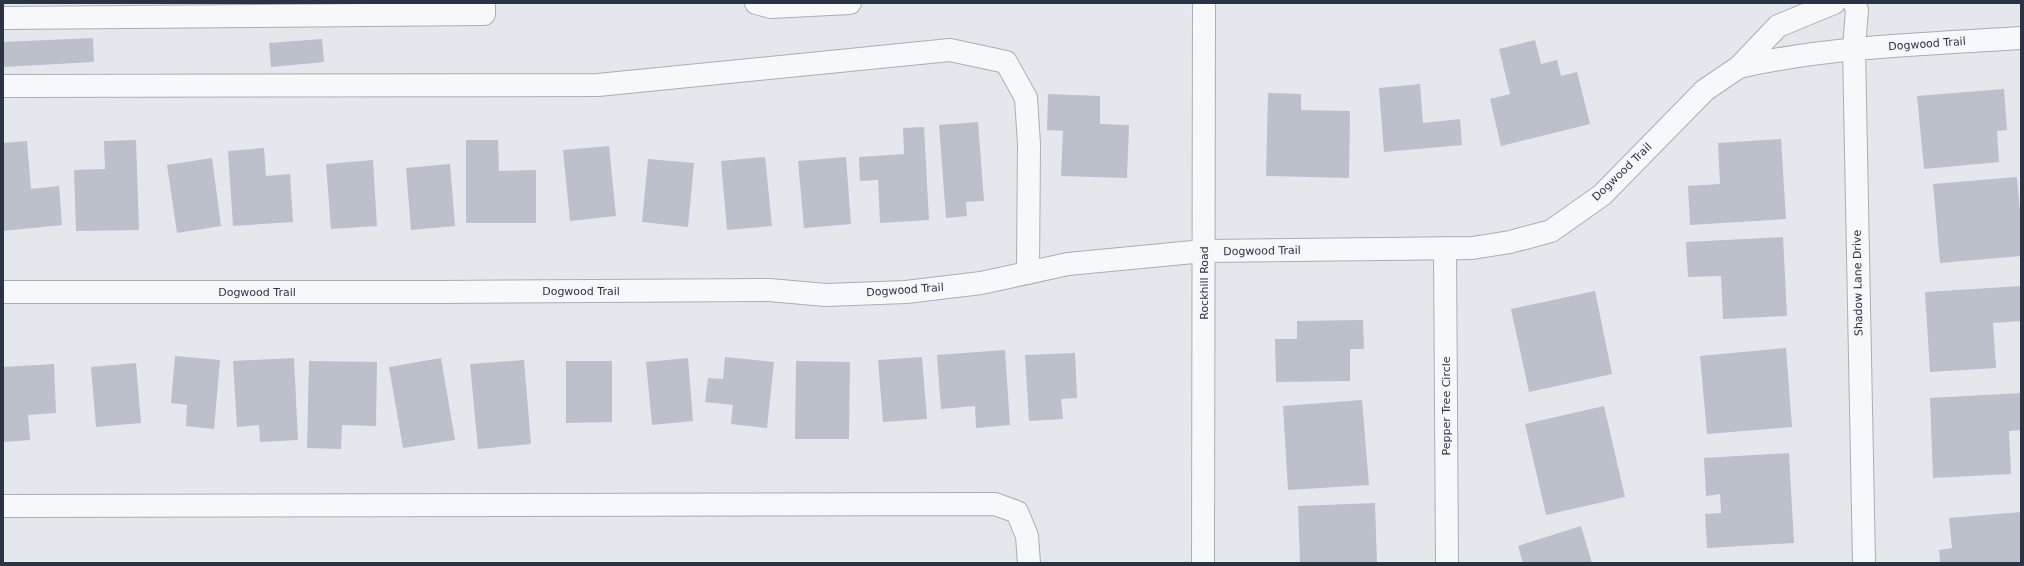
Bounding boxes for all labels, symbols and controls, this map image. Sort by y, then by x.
street label: Dogwood Trail [1888,35,1966,53]
street label: Dogwood Trail [1590,140,1654,204]
street label: Shadow Lane Drive [1851,230,1865,336]
street label: Dogwood Trail [1223,244,1301,258]
street label: Rockhill Road [1198,246,1211,320]
street label: Dogwood Trail [866,281,944,299]
street label: Dogwood Trail [542,285,620,298]
street label: Dogwood Trail [218,286,296,299]
street label: Pepper Tree Circle [1440,356,1453,456]

